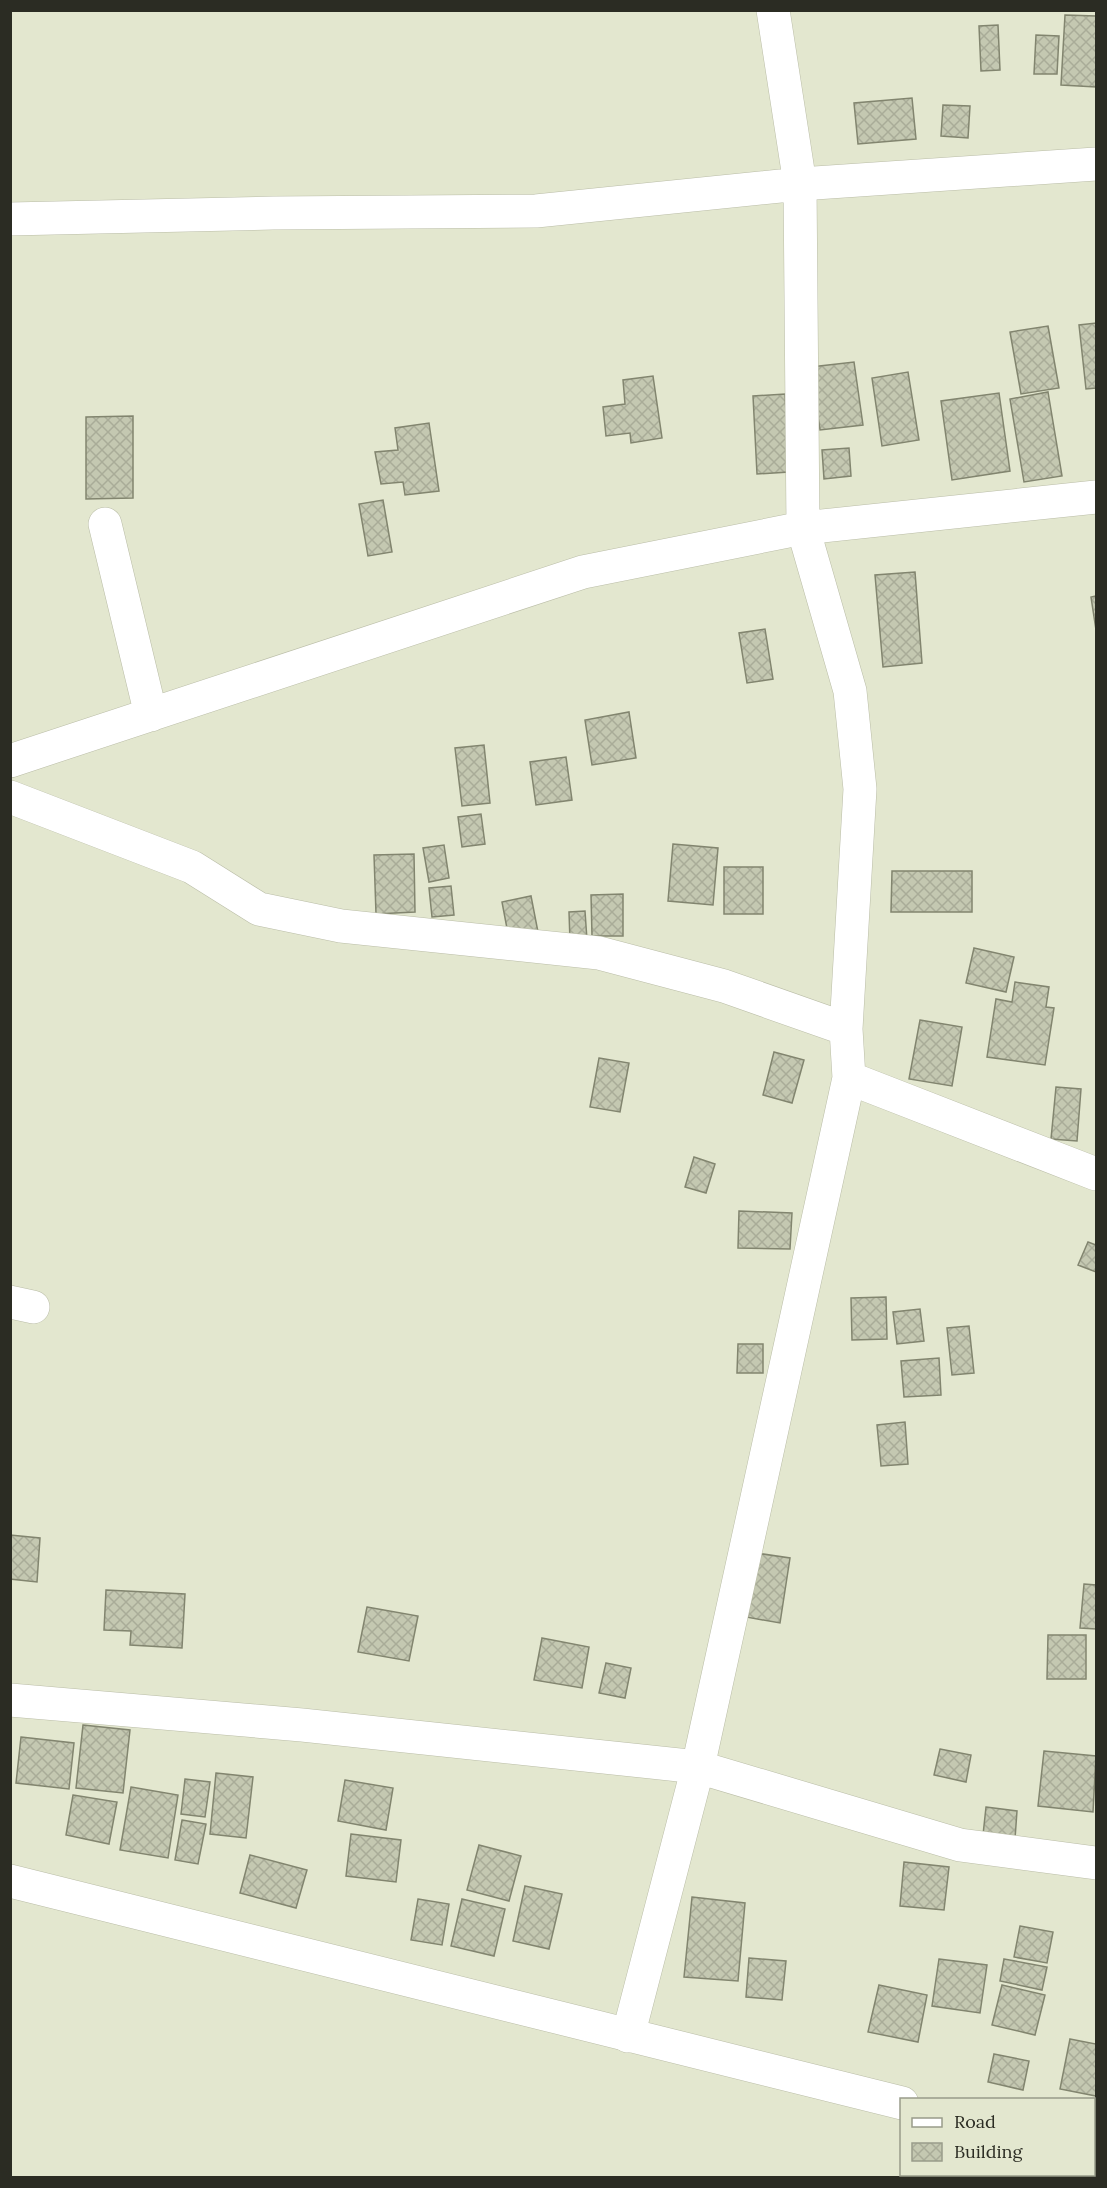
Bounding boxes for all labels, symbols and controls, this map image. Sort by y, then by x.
legend [900,2098,1095,2176]
text: Road [954,2110,996,2133]
text: Building [954,2140,1024,2163]

